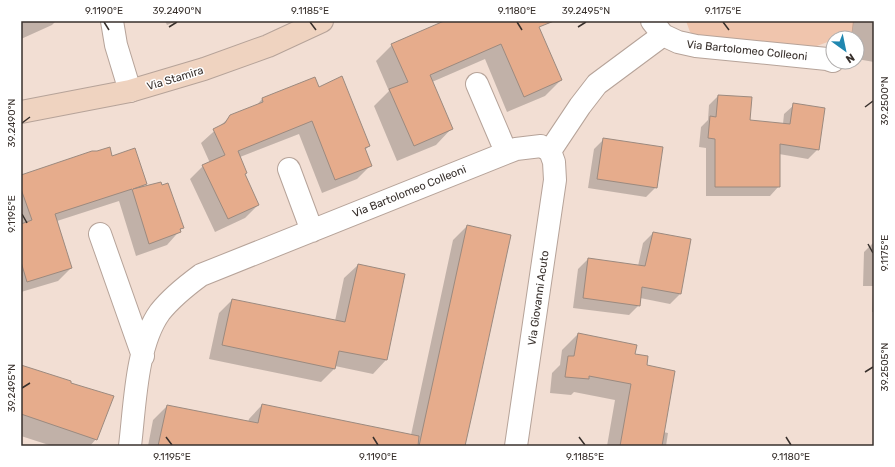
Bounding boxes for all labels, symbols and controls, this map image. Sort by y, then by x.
text: 9.1190°E [85,5,123,17]
text: 39.2490°N [153,5,201,17]
text: 9.1185°E [291,5,329,17]
text: 9.1180°E [498,5,536,17]
text: 39.2495°N [562,5,610,17]
text: 9.1175°E [705,5,741,17]
north arrow [825,30,865,70]
street label: Via Bartolomeo Colleoni [686,38,808,63]
text: N [843,50,857,66]
street label: Via Stamira [145,64,205,93]
text: 39.2500°N [879,76,891,126]
text: 39.2490°N [6,99,18,147]
street label: Via Bartolomeo Colleoni [350,163,468,220]
text: 9.1195°E [6,195,18,233]
text: 9.1175°E [879,235,891,271]
street label: Via Giovanni Acuto [525,250,552,346]
text: 39.2505°N [879,343,891,391]
text: 39.2495°N [6,364,18,412]
text: 9.1195°E [153,451,191,463]
text: 9.1190°E [359,451,397,463]
text: 9.1185°E [566,451,604,463]
text: 9.1180°E [772,451,810,463]

